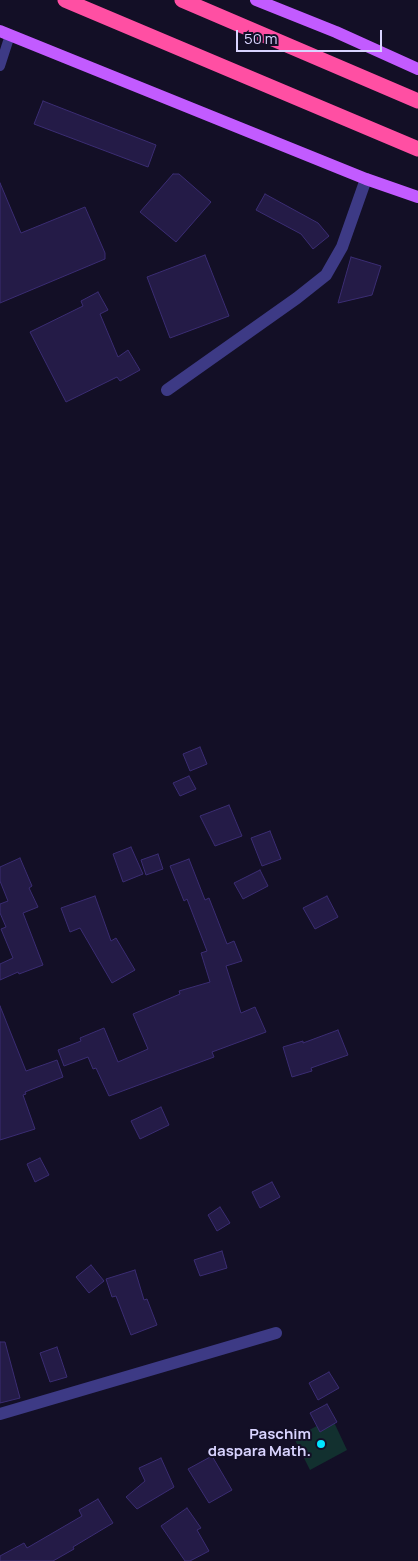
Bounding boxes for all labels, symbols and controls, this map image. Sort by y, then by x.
scale bar [238,20,384,52]
text: 50 m [244,28,278,49]
place label: Paschim daspara Math. [208,1426,311,1461]
marker: Paschim daspara Math. [315,1438,327,1450]

